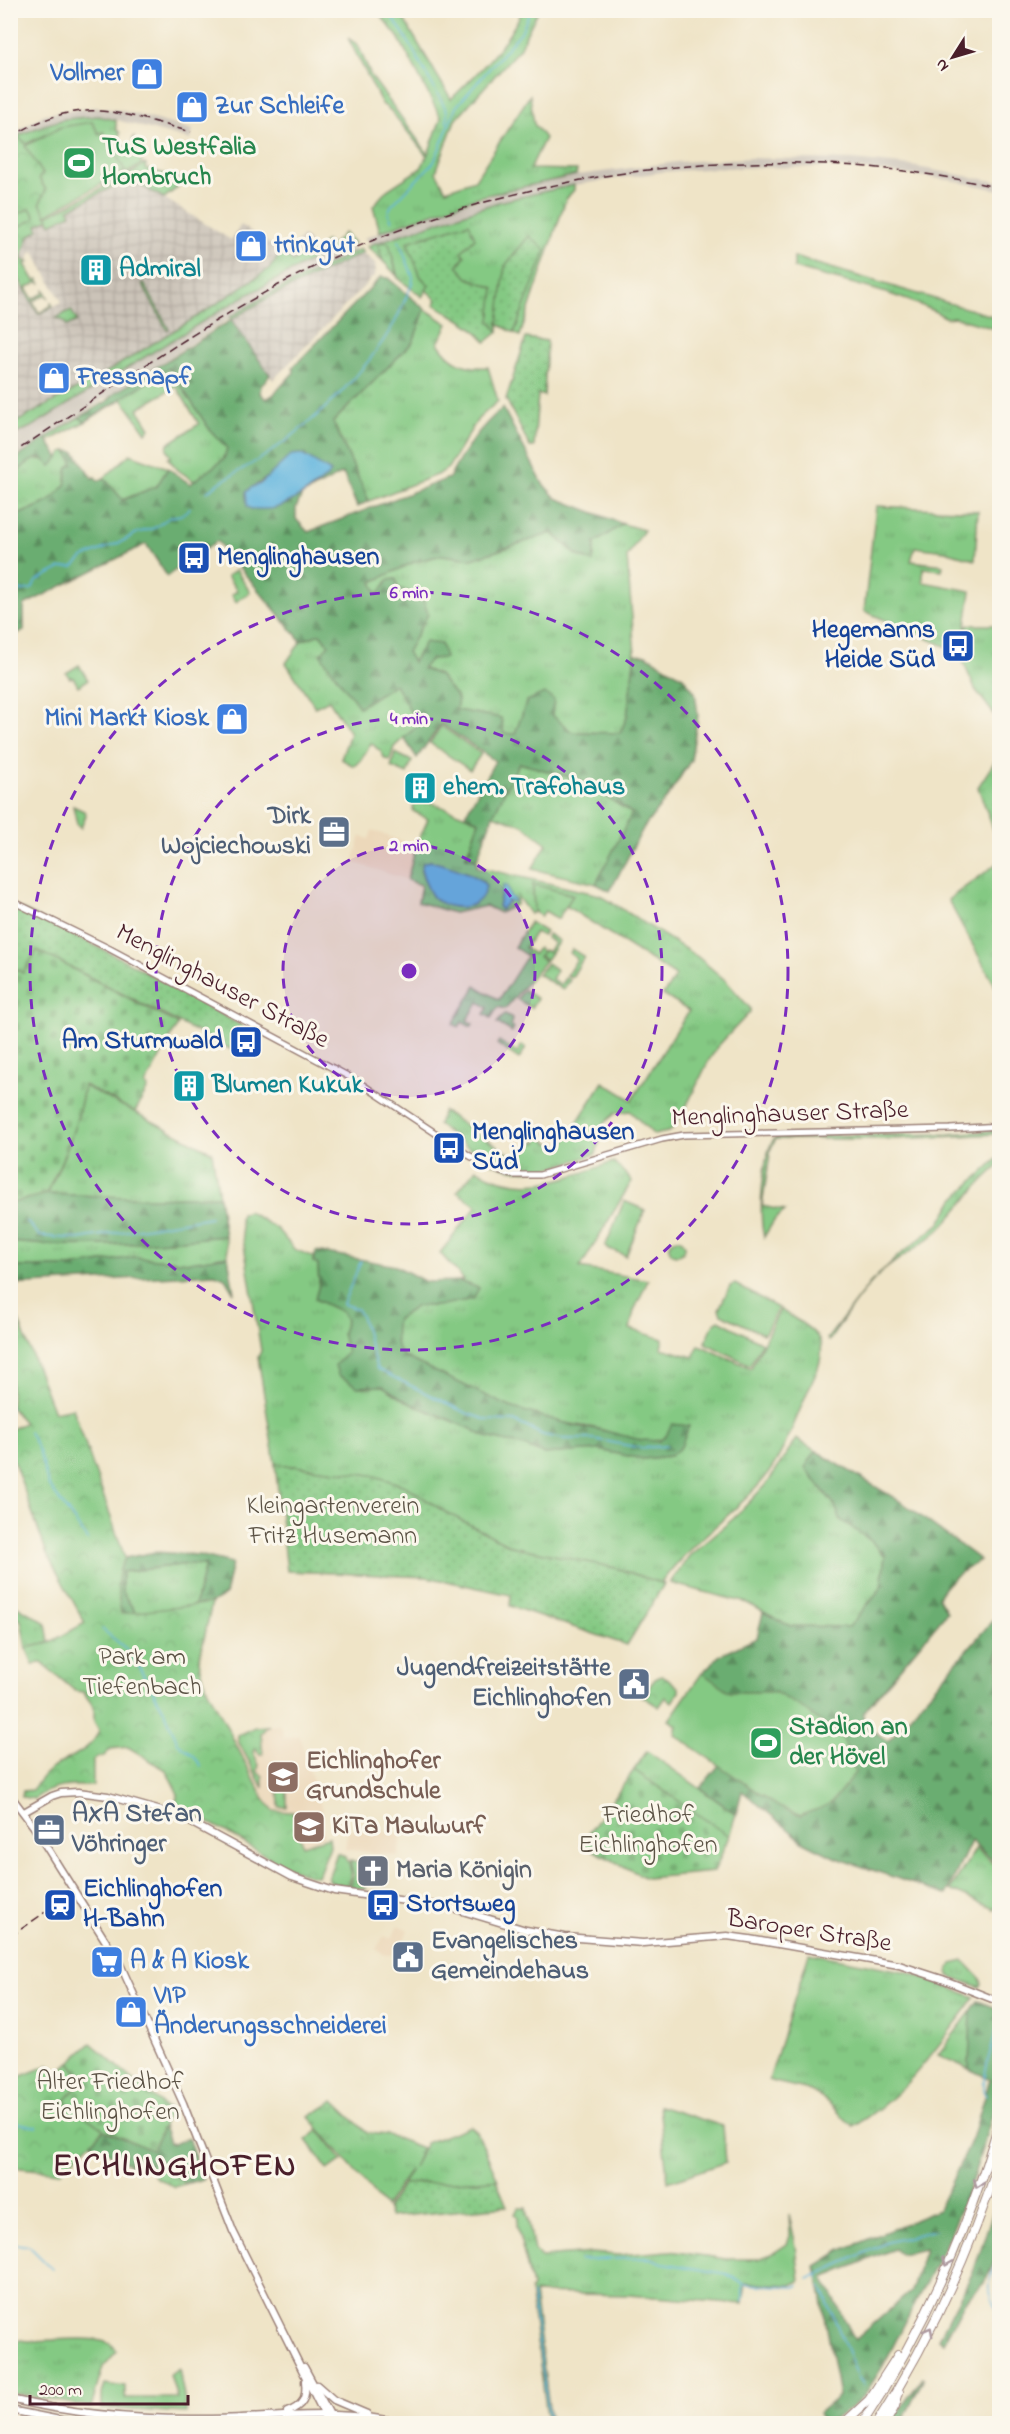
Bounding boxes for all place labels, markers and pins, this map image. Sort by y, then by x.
place label: Vollmer [49,55,125,93]
shop icon: Vollmer [129,56,165,92]
place label: Zur Schleife [215,88,345,126]
shop icon: Zur Schleife [174,89,210,125]
place label: TuS Westfalia Hombruch [102,129,256,197]
sports icon: TuS Westfalia Hombruch [61,145,97,181]
place label: trinkgut [273,227,355,266]
shop icon: trinkgut [233,228,269,264]
place label: Admiral [119,251,201,289]
building icon: Admiral [78,252,114,288]
place label: Fressnapf [75,359,192,397]
shop icon: Fressnapf [36,360,72,396]
place label: Menglinghausen [217,539,380,578]
bus stop icon: Menglinghausen [176,540,212,576]
place label: Hegemanns Heide Süd [812,612,935,680]
bus stop icon: Hegemanns Heide Süd [940,628,976,664]
place label: Mini Markt Kiosk [45,700,210,738]
shop icon: Mini Markt Kiosk [214,701,250,737]
place label: ehem. Trafohaus [443,769,625,807]
building icon: ehem. Trafohaus [402,770,438,806]
place label: Dirk Wojciechowski [161,798,312,866]
office icon: Dirk Wojciechowski [316,814,352,850]
centre of rings [399,961,419,981]
place label: Am Sturmwald [62,1023,223,1061]
bus stop icon: Am Sturmwald [228,1024,264,1060]
place label: Blumen Kukuk [211,1067,364,1105]
building icon: Blumen Kukuk [171,1068,207,1104]
place label: Menglinghausen Süd [472,1114,635,1182]
bus stop icon: Menglinghausen Süd [431,1130,467,1166]
place label: Jugendfreizeitstätte Eichlinghofen [397,1650,612,1719]
public building icon: Jugendfreizeitstätte Eichlinghofen [616,1666,652,1702]
place label: Stadion an der Hövel [789,1709,908,1777]
sports icon: Stadion an der Hövel [748,1725,784,1761]
place label: Eichlinghofer Grundschule [306,1743,442,1811]
school or university icon: Eichlinghofer Grundschule [265,1759,301,1795]
place label: AXA Stefan Vöhringer [71,1796,202,1865]
place label: KiTa Maulwurf [332,1808,487,1846]
school or university icon: KiTa Maulwurf [291,1809,327,1845]
office icon: AXA Stefan Vöhringer [31,1812,67,1848]
place label: Maria Königin [396,1852,532,1891]
church icon: Maria Königin [355,1853,391,1889]
place label: Eichlinghofen H-Bahn [83,1871,222,1939]
place label: Stortsweg [406,1886,516,1925]
station icon: Eichlinghofen H-Bahn [42,1887,78,1923]
bus stop icon: Stortsweg [365,1887,401,1923]
place label: Evangelisches Gemeindehaus [431,1923,589,1991]
public building icon: Evangelisches Gemeindehaus [390,1939,426,1975]
place label: A & A Kiosk [130,1943,249,1981]
supermarket icon: A & A Kiosk [89,1944,125,1980]
place label: VIP Änderungsschneiderei [153,1978,387,2047]
shop icon: VIP Änderungsschneiderei [113,1994,149,2030]

